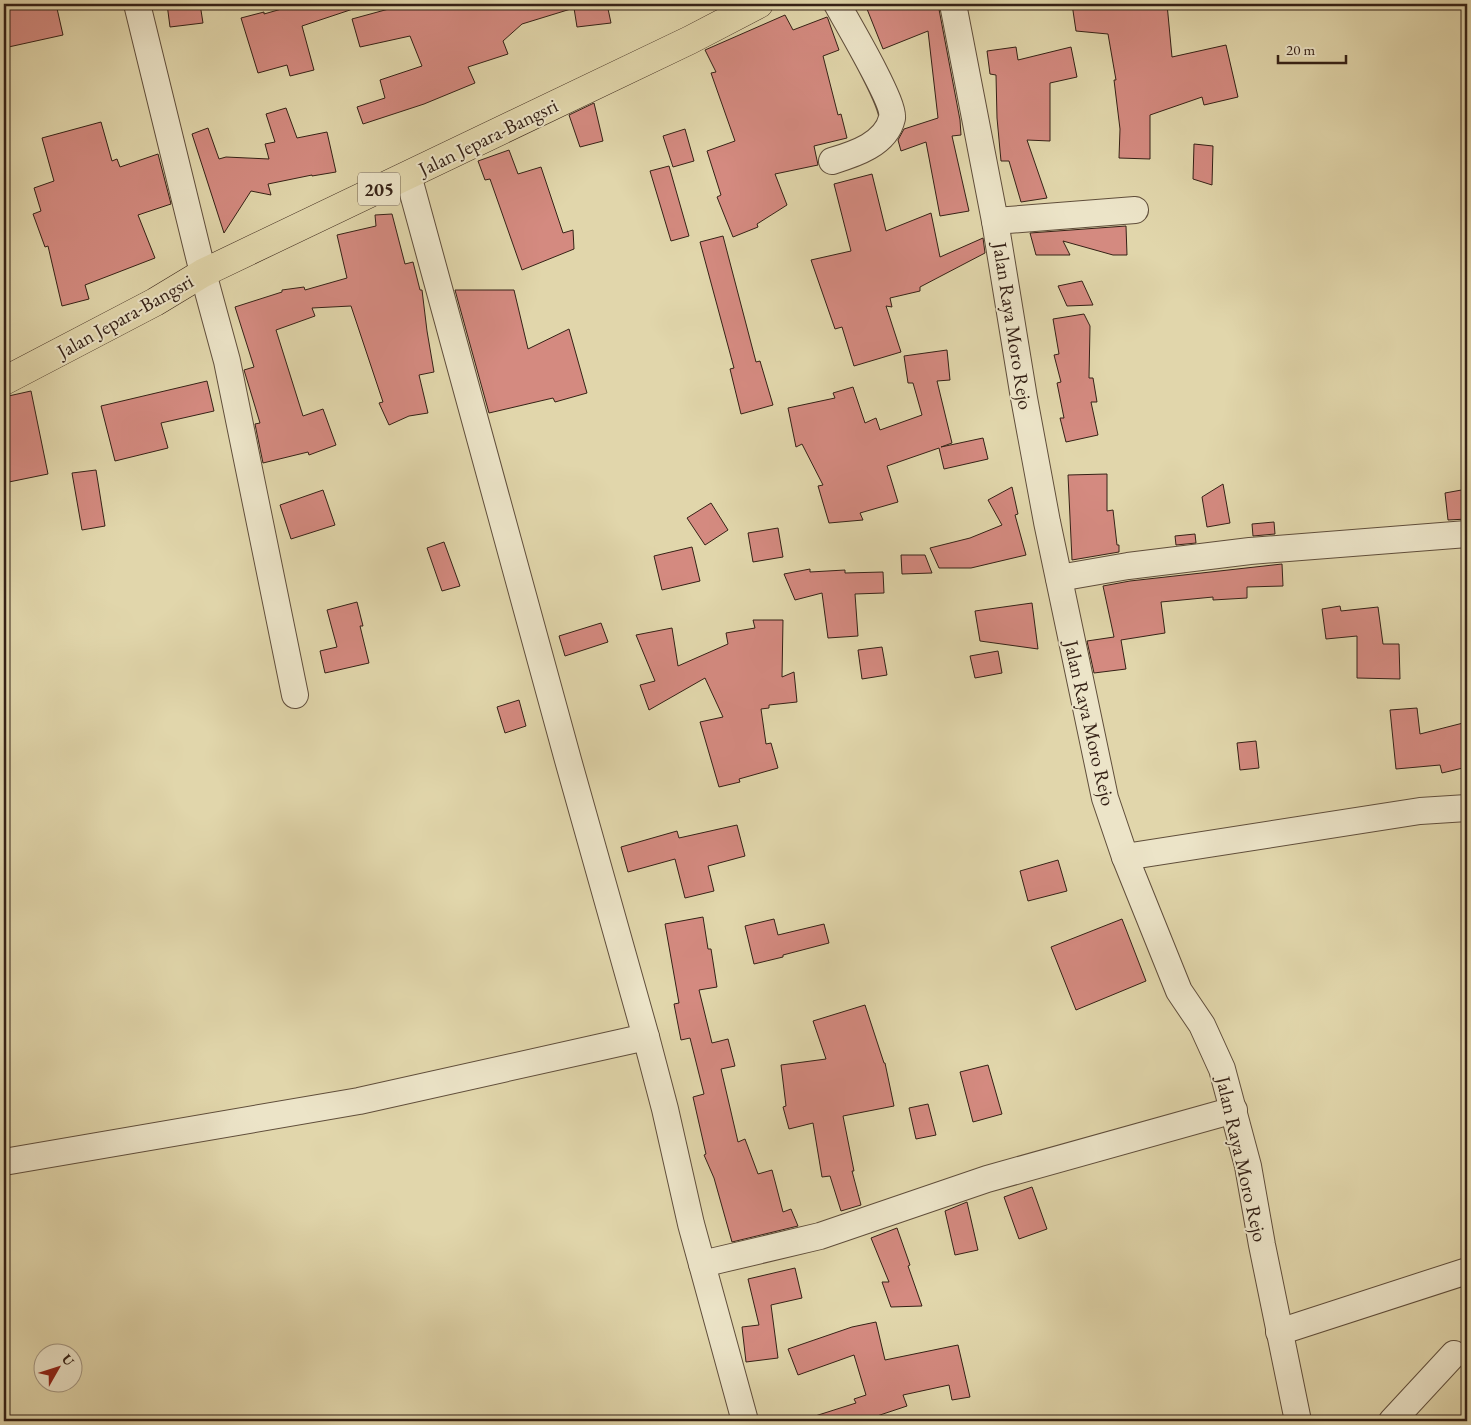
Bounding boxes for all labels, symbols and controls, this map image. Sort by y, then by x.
scale bar [1278,32,1346,64]
text: 20 m [1286,40,1315,59]
street label: Jalan Jepara-Bangsri [412,92,562,183]
road number: 205 [358,172,400,205]
street label: Jalan Raya Moro Rejo [987,238,1039,412]
street label: Jalan Jepara-Bangsri [51,268,198,365]
street label: Jalan Raya Moro Rejo [1058,636,1122,808]
street label: Jalan Raya Moro Rejo [1210,1072,1274,1244]
north arrow [32,1342,82,1392]
text: U [58,1350,79,1370]

